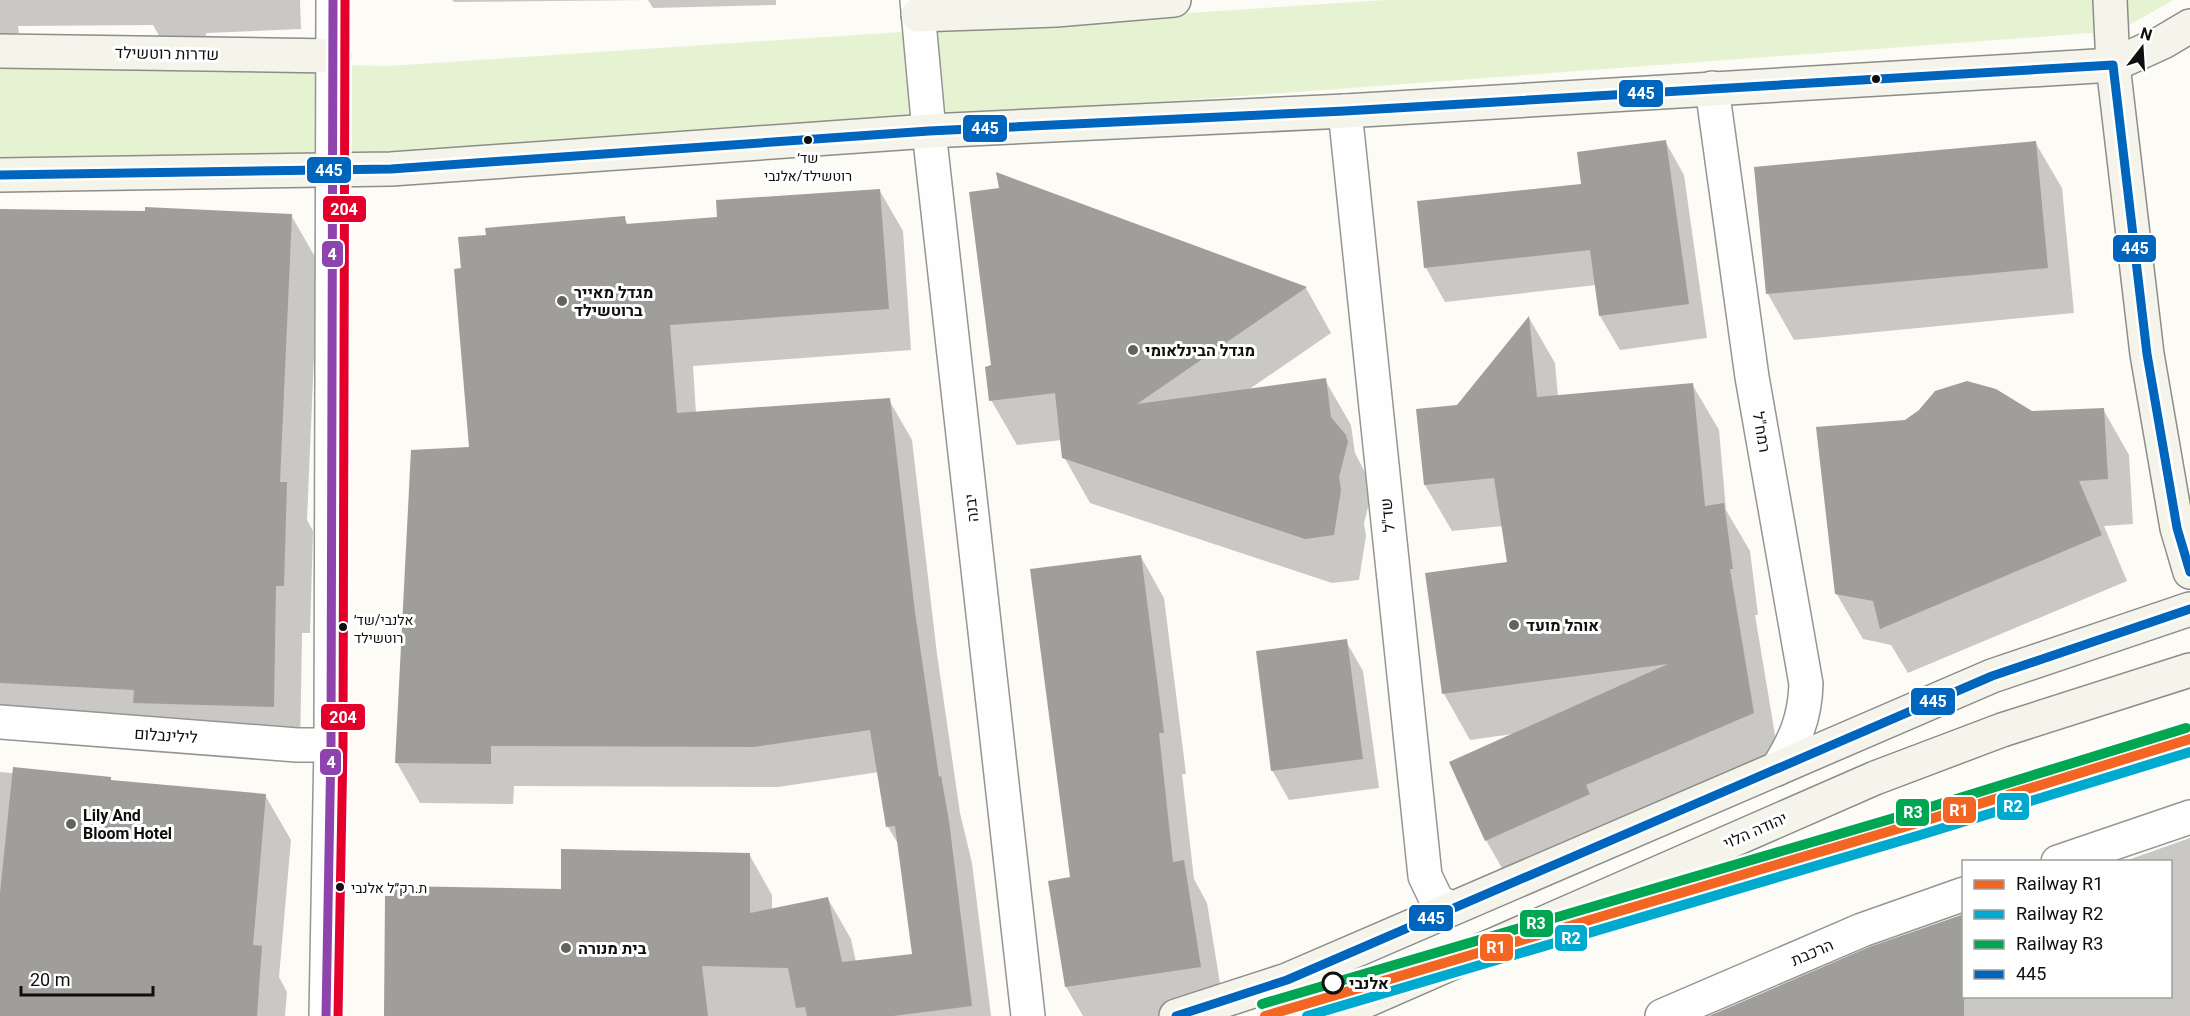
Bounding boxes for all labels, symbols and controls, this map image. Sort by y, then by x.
north arrow [2112,18,2172,78]
text: N [2137,21,2155,48]
street label: שדרות רוטשילד [115,41,219,67]
unlabelled marker [1870,73,1882,85]
line badge: 445 [1618,79,1664,108]
text: 445 [1627,82,1655,106]
line badge: 445 [962,114,1008,143]
text: 445 [971,117,999,141]
marker: שד׳ רוטשילד/אלנבי [802,134,814,146]
place label: שד׳ רוטשילד/אלנבי [764,148,852,187]
line badge: 445 [306,156,352,184]
text: 445 [315,159,343,183]
line badge: 204 [322,195,367,223]
text: 204 [330,198,358,222]
line badge: 445 [2112,234,2157,263]
text: 445 [2121,237,2149,261]
line badge: 4 [321,240,344,268]
text: 4 [327,243,337,267]
place label: מגדל מאייר ברוטשילד [574,281,653,323]
marker: מגדל מאייר ברוטשילד [555,294,569,308]
place label: מגדל הבינלאומי [1145,339,1255,363]
marker: מגדל הבינלאומי [1126,343,1140,357]
street label: רמח"ל [1746,410,1776,454]
street label: יבנה [959,492,985,523]
street label: שד"ל [1374,497,1402,533]
place label: אלנבי/שד׳ רוטשילד [354,610,413,649]
place label: אוהל מועד [1526,614,1599,638]
marker: אוהל מועד [1507,618,1521,632]
marker: אלנבי/שד׳ רוטשילד [337,621,349,633]
line badge: 445 [1910,687,1956,716]
text: 445 [1919,690,1947,714]
line badge: 204 [320,703,366,731]
text: 204 [329,706,357,730]
street label: לילינבלום [133,722,198,750]
line badge: 4 [319,748,342,776]
text: 4 [326,751,336,775]
line badge: R2 [1996,792,2030,821]
text: R2 [2003,795,2023,819]
line badge: R1 [1942,796,1977,824]
line badge: R3 [1895,798,1930,827]
text: R1 [1949,799,1969,823]
text: R3 [1903,801,1923,825]
place label: Lily And Bloom Hotel [83,804,172,846]
street label: יהודה הלוי [1720,806,1791,856]
marker: Lily And Bloom Hotel [64,817,78,831]
legend [1962,860,2172,998]
text: Railway R1 [2016,871,2103,898]
place label: ת.רק״ל אלנבי [351,878,427,899]
marker: ת.רק״ל אלנבי [334,881,346,893]
text: Railway R2 [2016,901,2103,928]
line badge: 445 [1408,904,1454,932]
text: 445 [1417,907,1445,931]
line badge: R3 [1519,909,1554,938]
text: R3 [1526,912,1546,936]
line badge: R2 [1554,924,1588,952]
text: R2 [1561,927,1581,951]
text: Railway R3 [2016,931,2103,958]
line badge: R1 [1479,933,1514,962]
street label: הרכבת [1787,933,1837,973]
text: R1 [1486,936,1506,960]
place label: בית מנורה [578,937,647,961]
marker: בית מנורה [559,941,573,955]
scale bar [21,959,153,997]
text: 445 [2016,961,2046,988]
text: 20 m [30,967,70,994]
marker: אלנבי [1322,972,1344,994]
place label: אלנבי [1349,972,1389,996]

